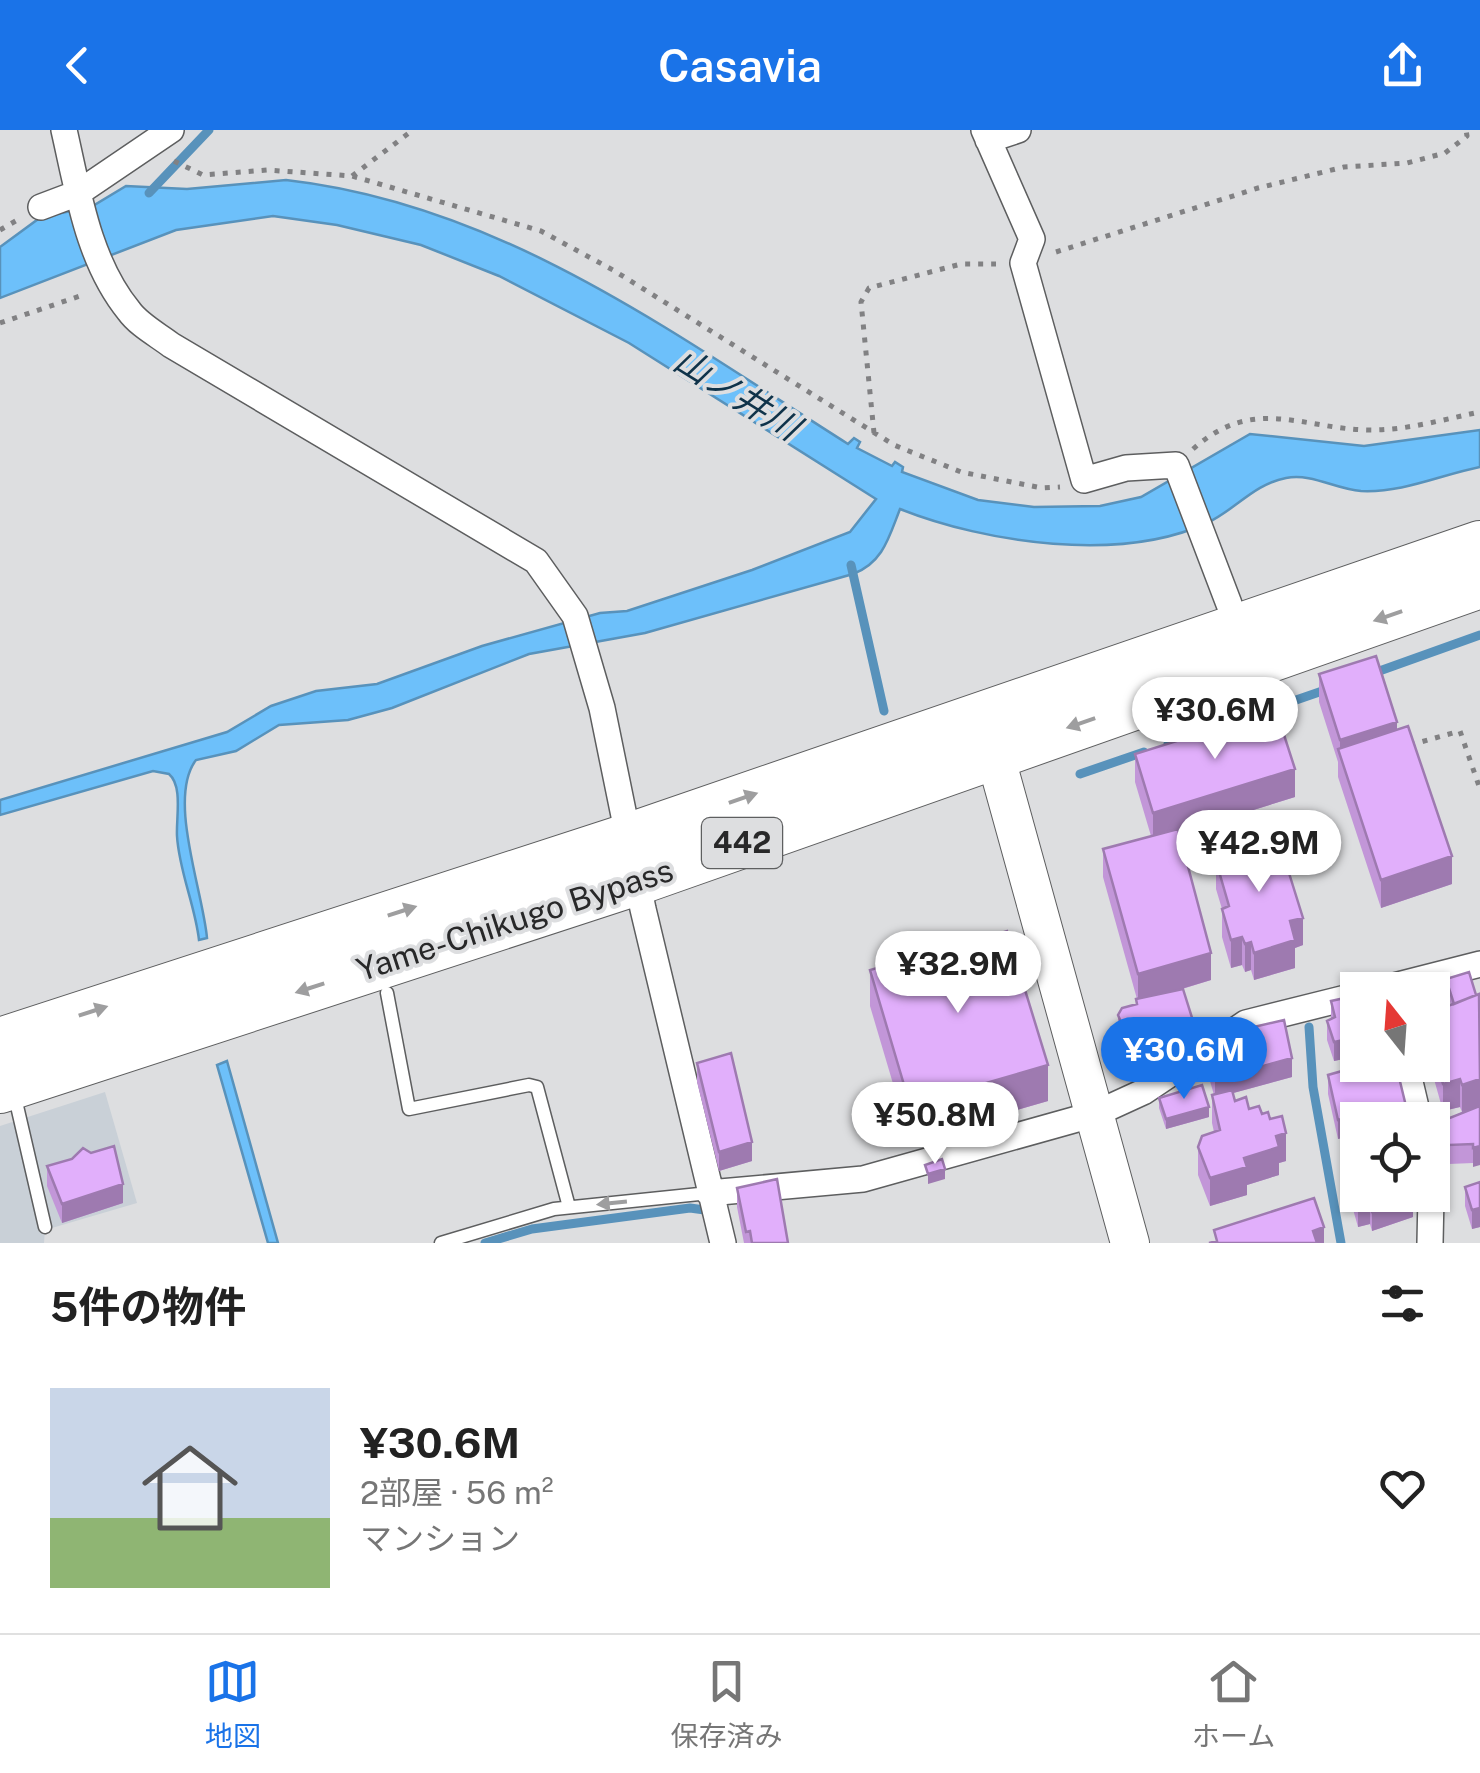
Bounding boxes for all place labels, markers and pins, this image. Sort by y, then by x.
pin: ¥30.6M [1134,677,1296,762]
pin: ¥42.9M [1178,810,1340,895]
pin: ¥32.9M [877,931,1039,1016]
pin: ¥30.6M [1103,1017,1265,1102]
pin: ¥50.8M [854,1082,1016,1167]

